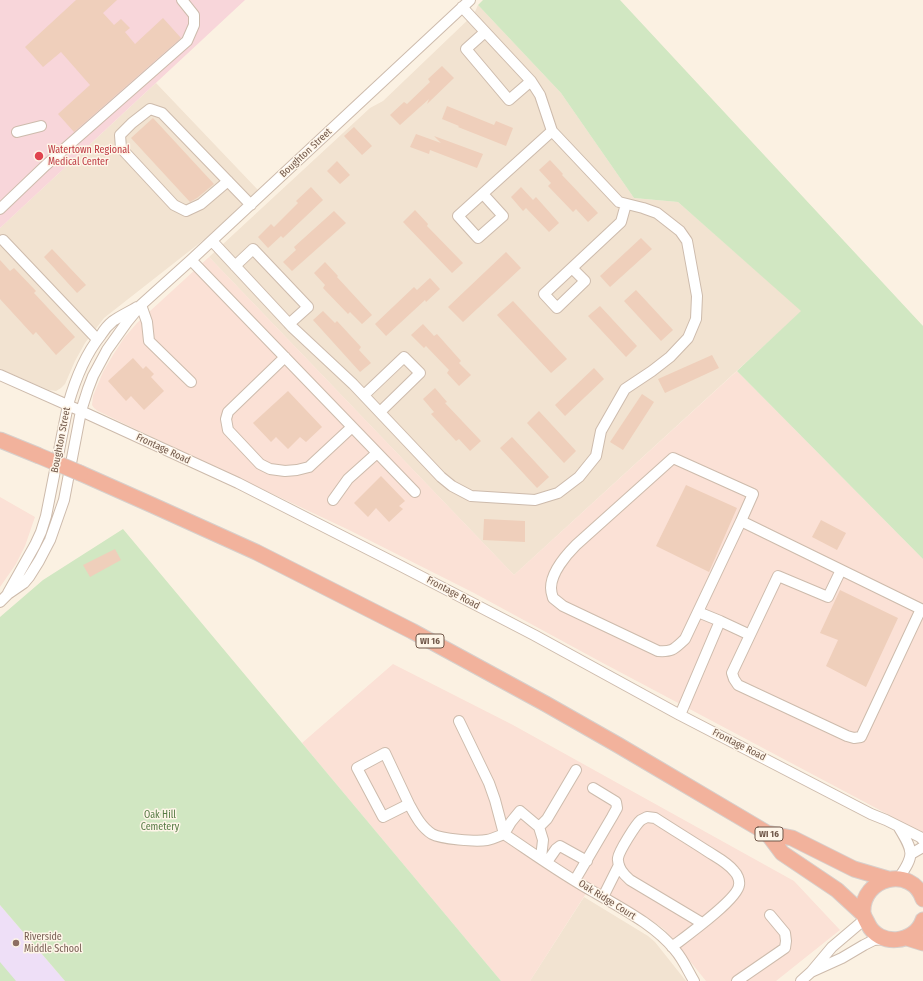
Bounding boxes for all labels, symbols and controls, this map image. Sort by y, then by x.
street label: Boughton Street [278,126,334,180]
place label: Watertown Regional Medical Center [48,144,130,168]
marker: Watertown Regional Medical Center [33,150,45,162]
street label: Boughton Street [49,406,73,474]
street label: Frontage Road [134,431,192,467]
street label: Frontage Road [424,574,482,612]
road number: WI 16 [416,634,444,648]
street label: Frontage Road [710,726,768,764]
park label: Oak Hill Cemetery [141,809,179,832]
road number: WI 16 [755,827,783,841]
street label: Oak Ridge Court [576,878,638,922]
place label: Riverside Middle School [24,931,82,954]
marker: Riverside Middle School [11,938,21,948]

